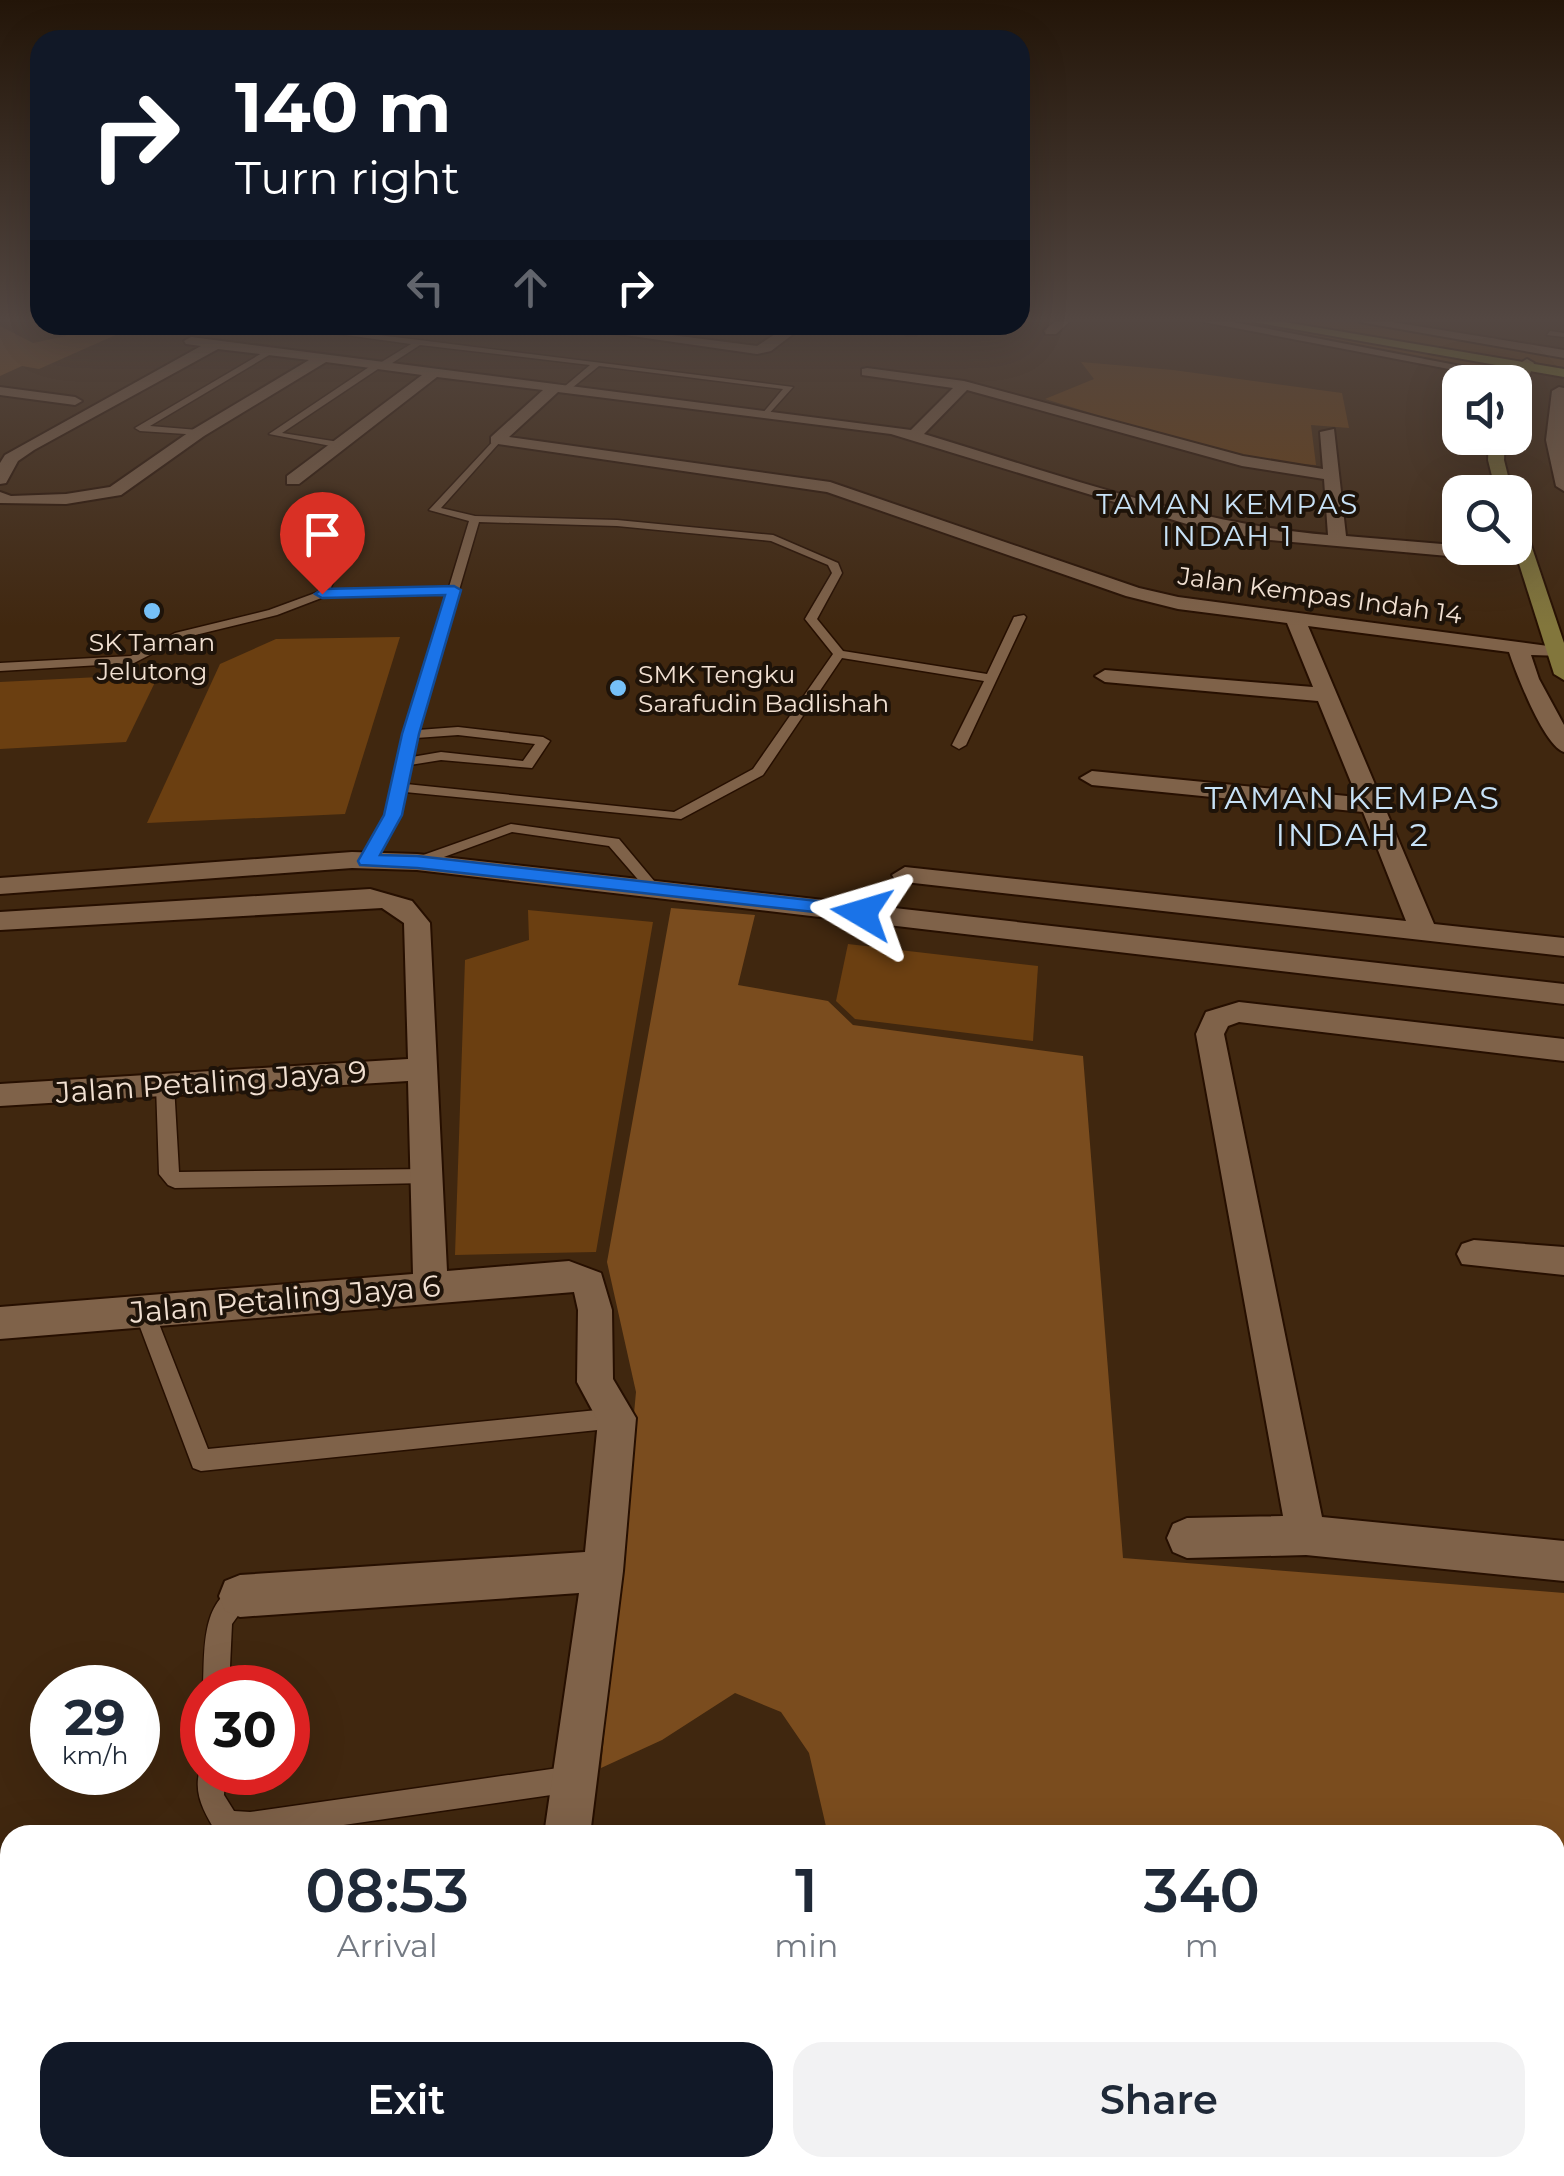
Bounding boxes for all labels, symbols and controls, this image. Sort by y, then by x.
text: 140 m [235,64,451,150]
icon: right [70,70,200,200]
text: Turn right [235,150,460,205]
icon: left [398,260,453,315]
icon: ahead [503,260,558,315]
icon: right [608,260,663,315]
map controls [1442,365,1532,565]
button: sound [1442,365,1532,455]
button: search [1442,475,1532,565]
district label: TAMAN KEMPAS INDAH 1 [1096,487,1360,553]
pin [280,492,365,595]
icon: arrive [295,507,350,562]
street label: Jalan Kempas Indah 14 [1175,560,1464,630]
marker: SK Taman Jelutong [141,600,163,622]
place label: SK Taman Jelutong [89,627,215,686]
place label: SMK Tengku Sarafudin Badlishah [638,659,889,718]
marker: SMK Tengku Sarafudin Badlishah [607,677,629,699]
district label: TAMAN KEMPAS INDAH 2 [1205,778,1501,854]
position arrow [810,861,914,965]
street label: Jalan Petaling Jaya 9 [53,1053,368,1111]
street label: Jalan Petaling Jaya 6 [127,1267,442,1331]
speed limit sign: 30 [180,1665,310,1795]
text: 29 [64,1687,126,1748]
text: km/h [62,1740,128,1770]
text: 08:53 [305,1854,469,1927]
text: 1 [795,1854,818,1927]
text: 340 [1144,1854,1260,1927]
text: Arrival [337,1926,438,1965]
text: min [774,1926,838,1965]
text: m [1185,1926,1219,1965]
button: Exit [40,2042,773,2157]
button: Share [793,2042,1525,2157]

